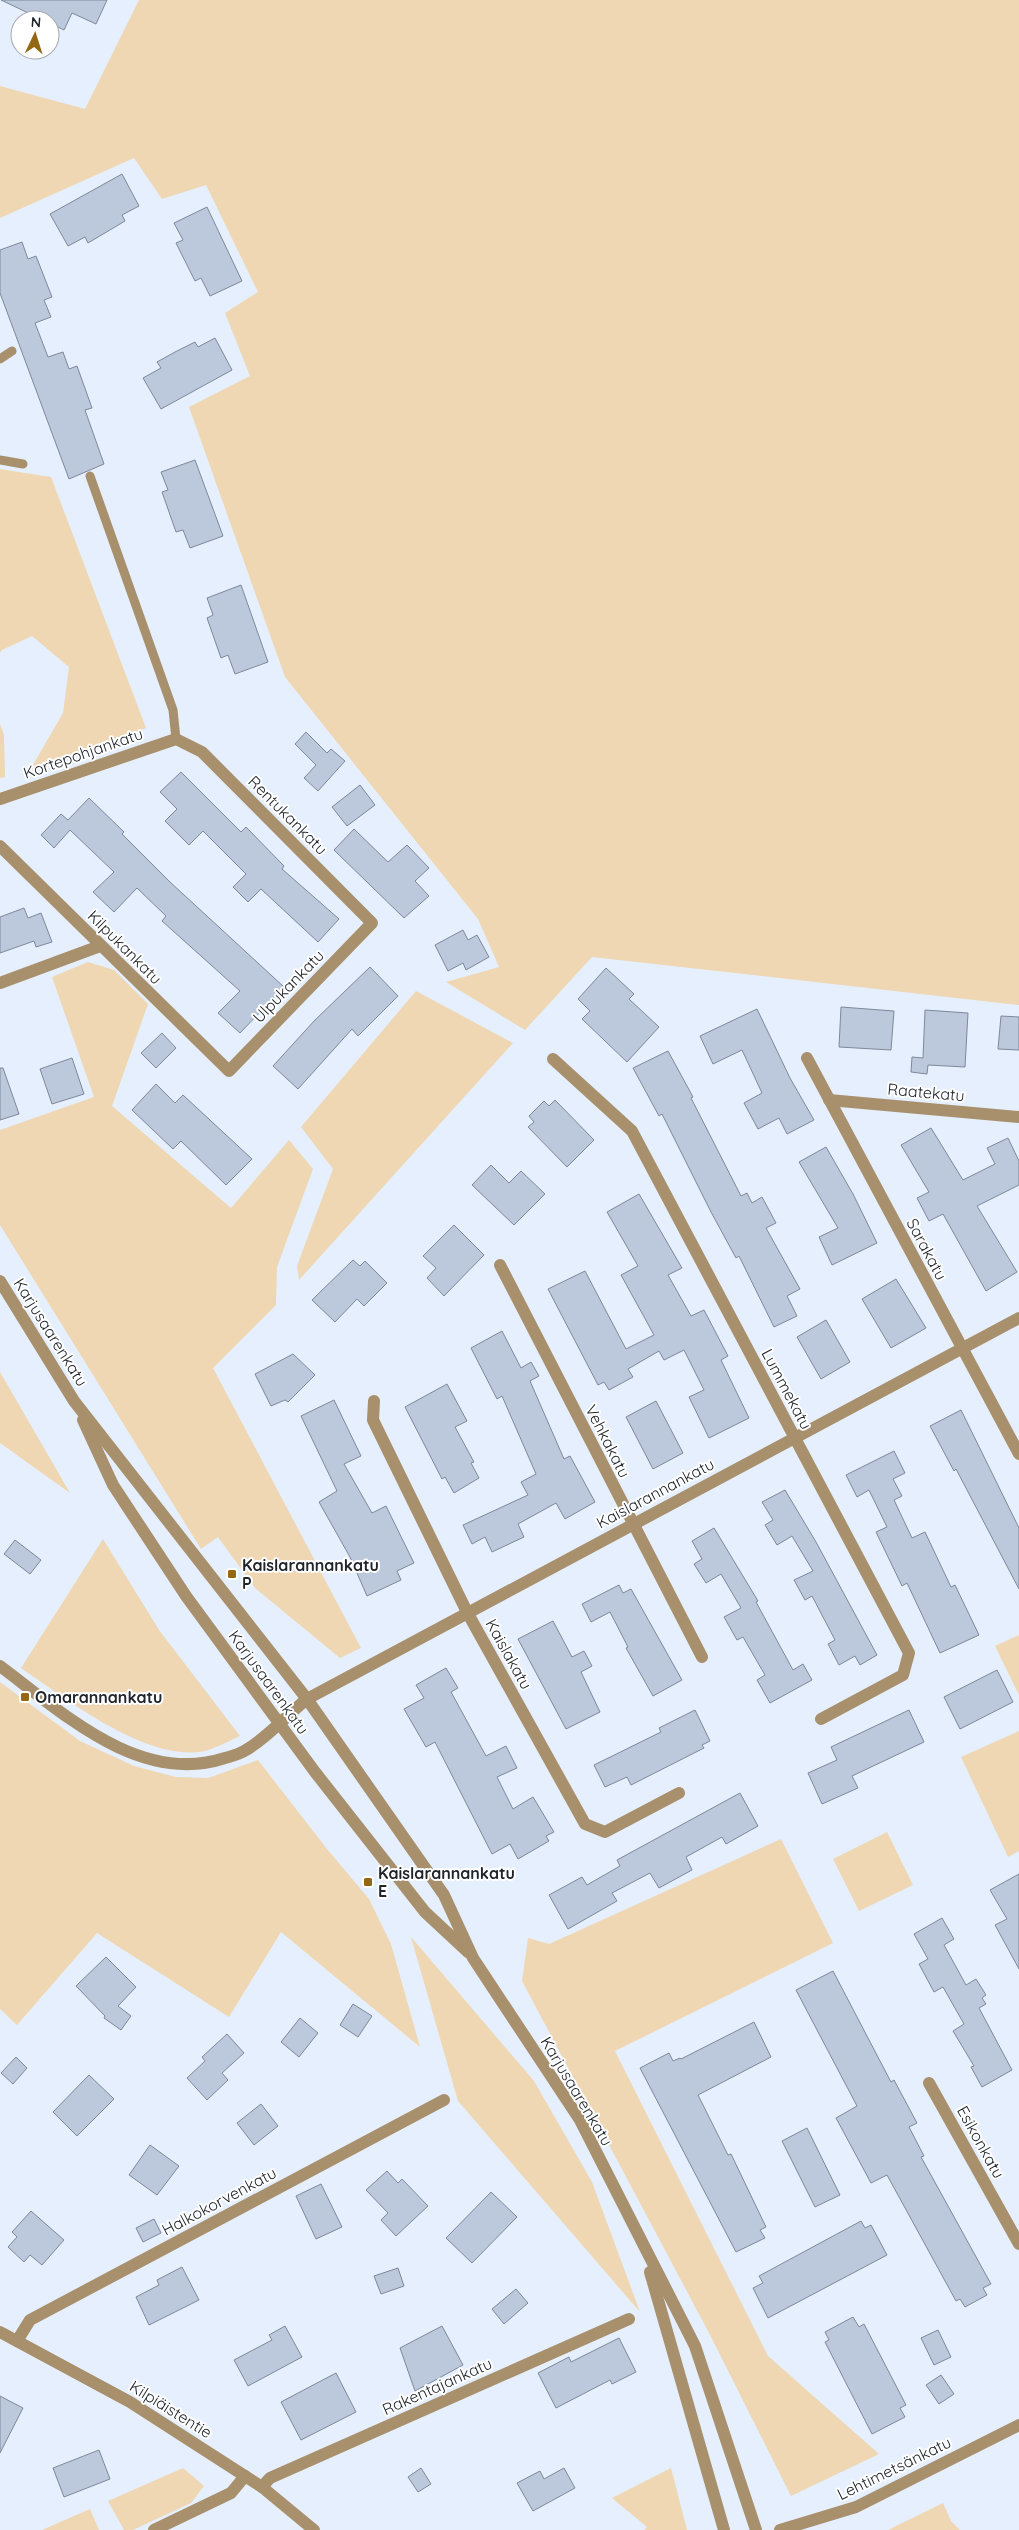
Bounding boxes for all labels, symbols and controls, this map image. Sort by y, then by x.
north arrow [10,10,60,60]
text: N [30,13,42,31]
street label: Kortepohjankatu [21,723,145,783]
street label: Rentukankatu [244,771,332,859]
street label: Kilpukankatu [84,906,166,988]
street label: Ulpukankatu [248,945,328,1027]
street label: Raatekatu [887,1079,965,1105]
street label: Sarakatu [902,1215,952,1283]
street label: Karjusaarenkatu [10,1274,92,1390]
street label: Lummekatu [757,1345,817,1433]
street label: Vehkakatu [581,1401,635,1481]
street label: Kaislarannankatu [593,1454,717,1532]
place label: Kaislarannankatu P [242,1555,379,1593]
marker: Kaislarannankatu P [226,1568,238,1580]
street label: Kaislakatu [481,1615,537,1693]
street label: Karjusaarenkatu [224,1626,314,1738]
place label: Omarannankatu [35,1687,162,1707]
marker: Omarannankatu [19,1691,31,1703]
place label: Kaislarannankatu E [378,1863,515,1901]
marker: Kaislarannankatu E [362,1876,374,1888]
street label: Karjusaarenkatu [537,2033,617,2149]
street label: Esikonkatu [953,2102,1009,2182]
street label: Halkokorvenkatu [158,2162,280,2240]
street label: Rakentajankatu [379,2353,495,2419]
street label: Kilpiäistentie [126,2376,216,2442]
street label: Lehtimetsänkatu [834,2432,954,2504]

